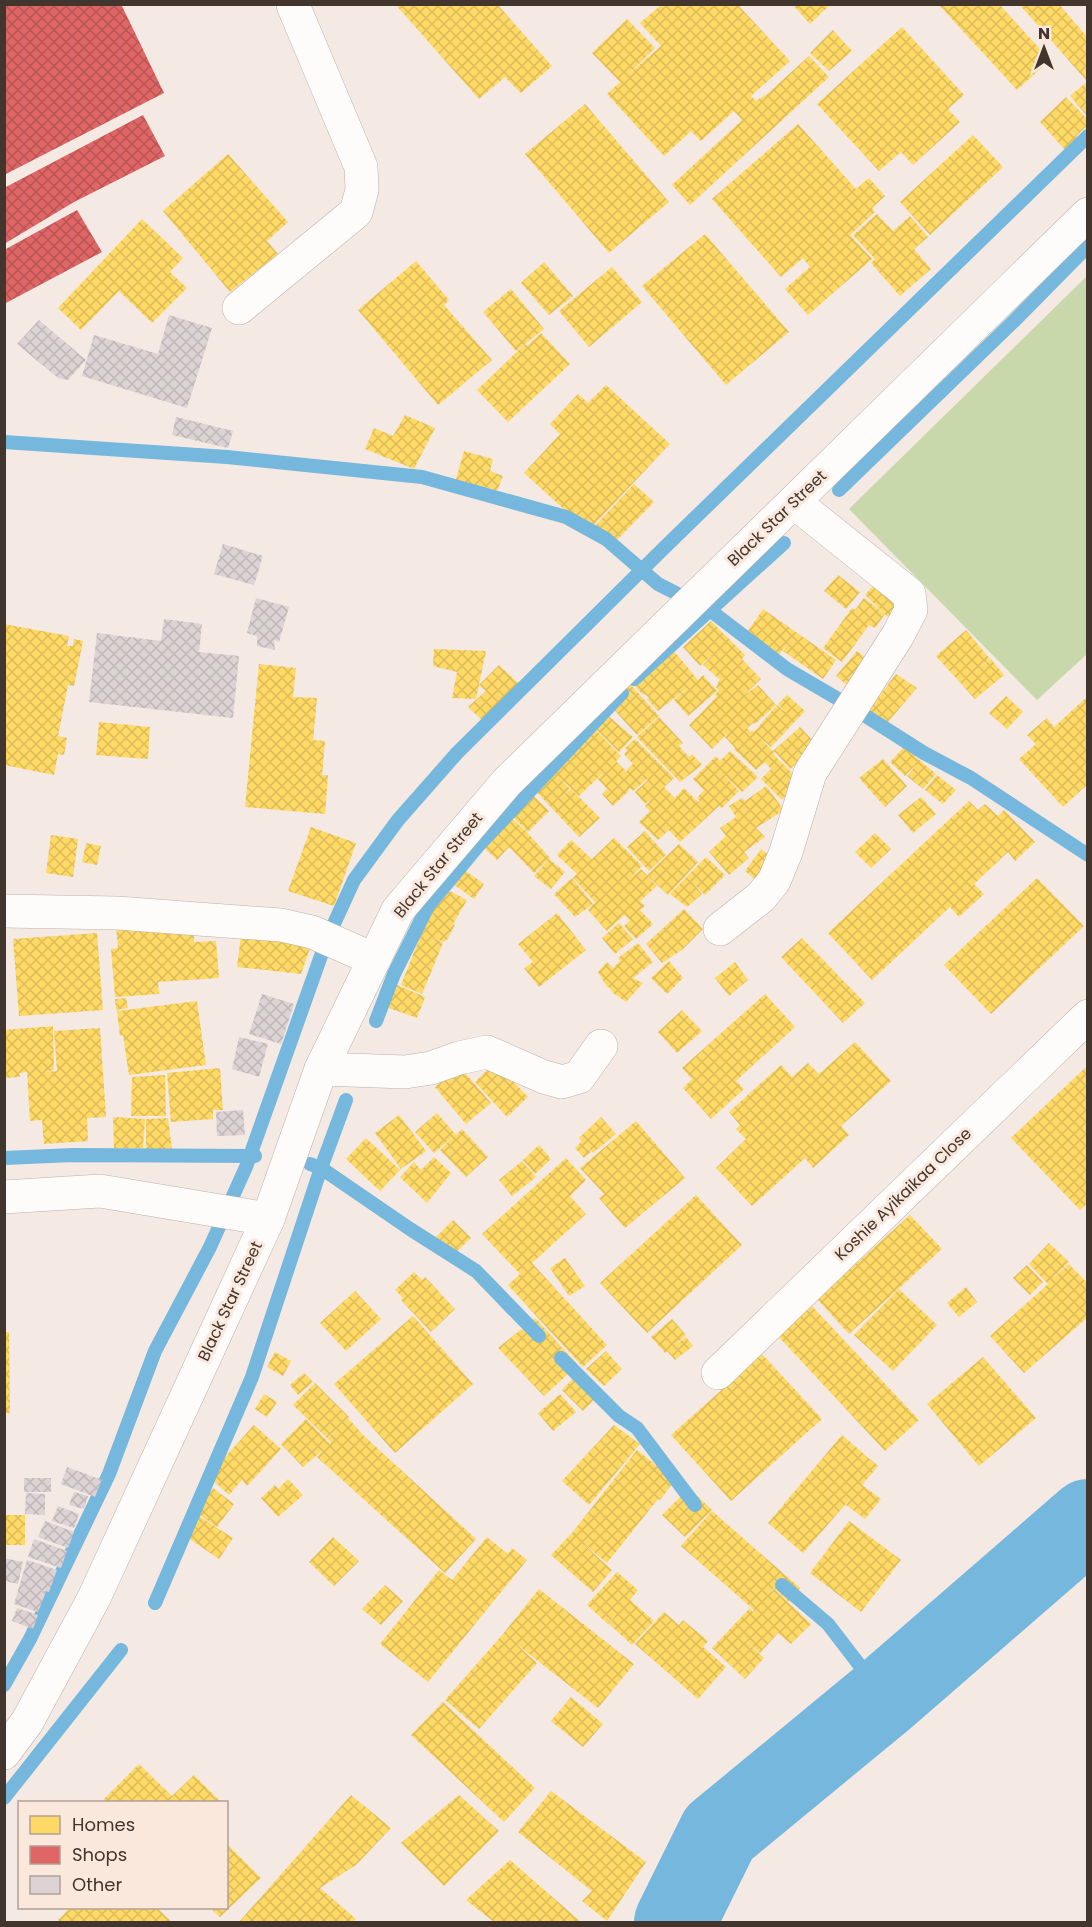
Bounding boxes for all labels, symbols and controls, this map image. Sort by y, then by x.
north arrow [1014,18,1074,78]
text: N [1038,22,1050,45]
street label: Black Star Street [722,464,832,571]
street label: Black Star Street [388,807,488,923]
street label: Koshie Ayikaikaa Close [829,1122,977,1266]
street label: Black Star Street [192,1237,268,1365]
legend [18,1801,228,1909]
text: Homes [72,1812,135,1837]
text: Shops [72,1842,127,1867]
text: Other [72,1872,122,1897]

